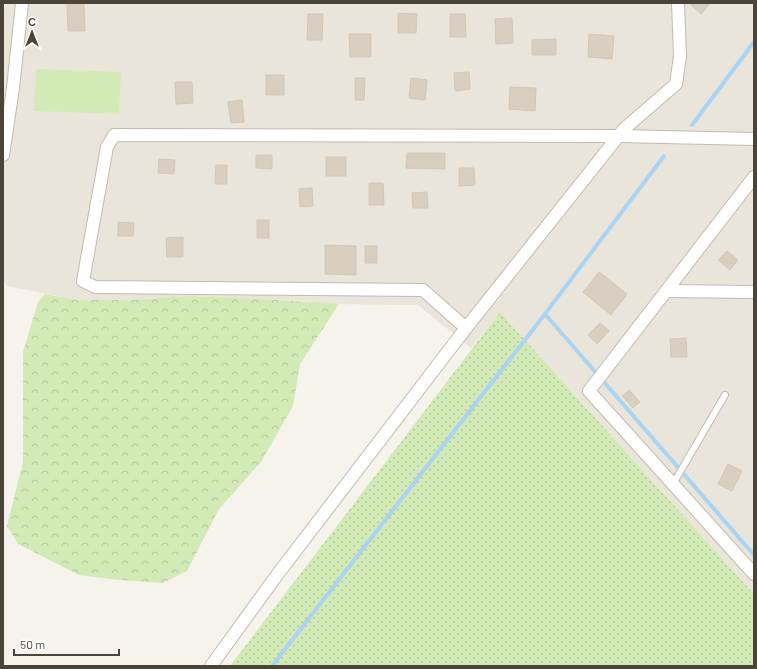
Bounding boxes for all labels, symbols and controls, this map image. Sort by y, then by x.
north arrow [12,12,52,52]
text: С [28,15,36,28]
scale bar [14,631,119,657]
text: 50 m [20,637,45,651]

